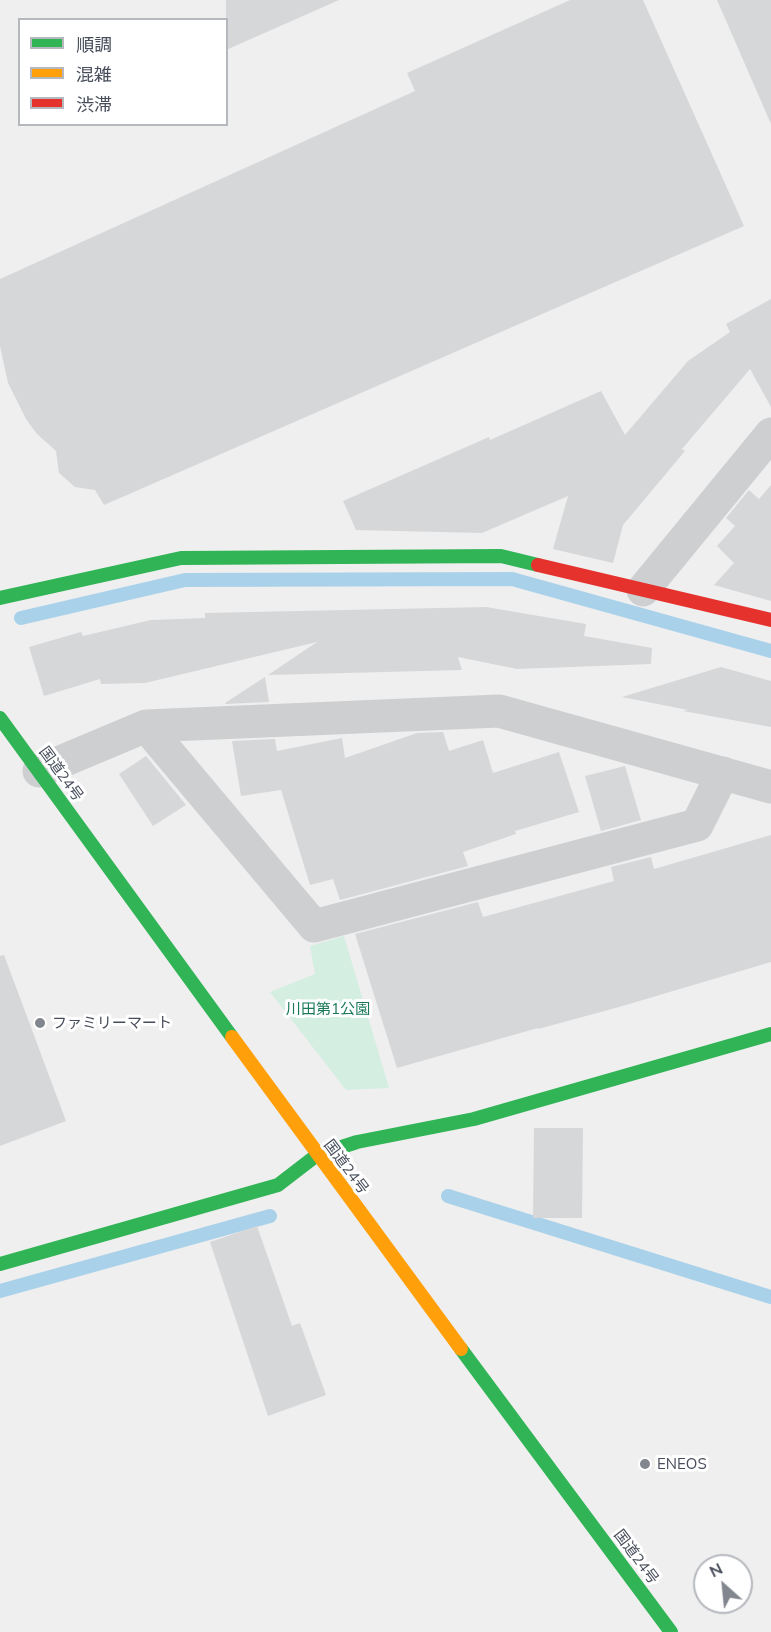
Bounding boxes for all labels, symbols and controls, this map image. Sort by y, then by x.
legend [18,18,228,126]
text: 順調 [76,33,112,56]
text: 混雑 [76,63,112,86]
text: 渋滞 [76,93,112,116]
street label: 国道24号 [35,743,87,805]
park label: 川田第1公園 [286,1000,370,1018]
place label: ファミリーマート [52,1014,172,1032]
marker: ファミリーマート [33,1016,47,1030]
street label: 国道24号 [320,1136,372,1198]
place label: ENEOS [657,1455,707,1473]
marker: ENEOS [638,1457,652,1471]
street label: 国道24号 [610,1526,662,1588]
north arrow [693,1554,753,1614]
text: N [706,1558,726,1581]

